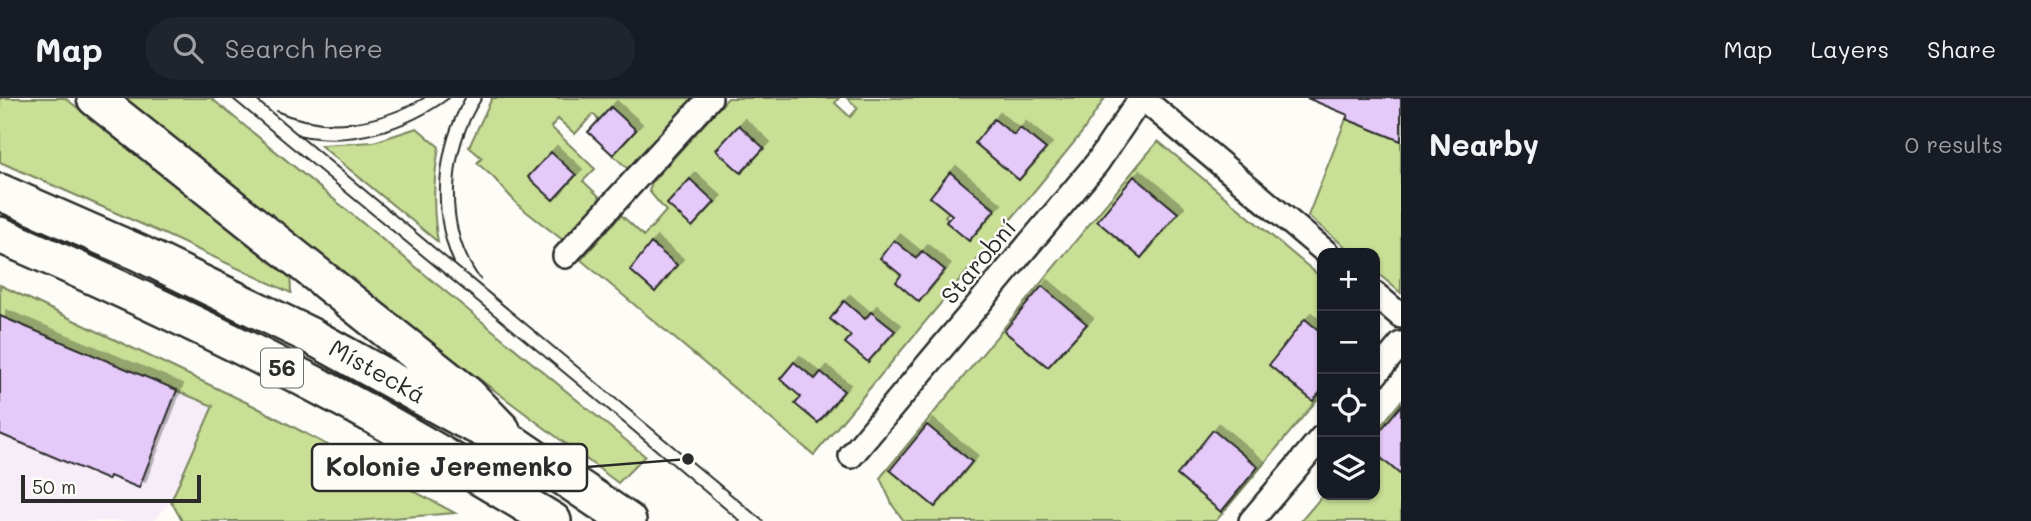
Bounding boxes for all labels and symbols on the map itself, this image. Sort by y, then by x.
street label: Starobní [933,212,1022,310]
street label: Místecká [324,332,431,410]
road number: 56 [261,348,303,388]
callout: Kolonie Jeremenko [312,444,587,491]
text: Kolonie Jeremenko [326,449,572,483]
scale bar [21,472,201,504]

